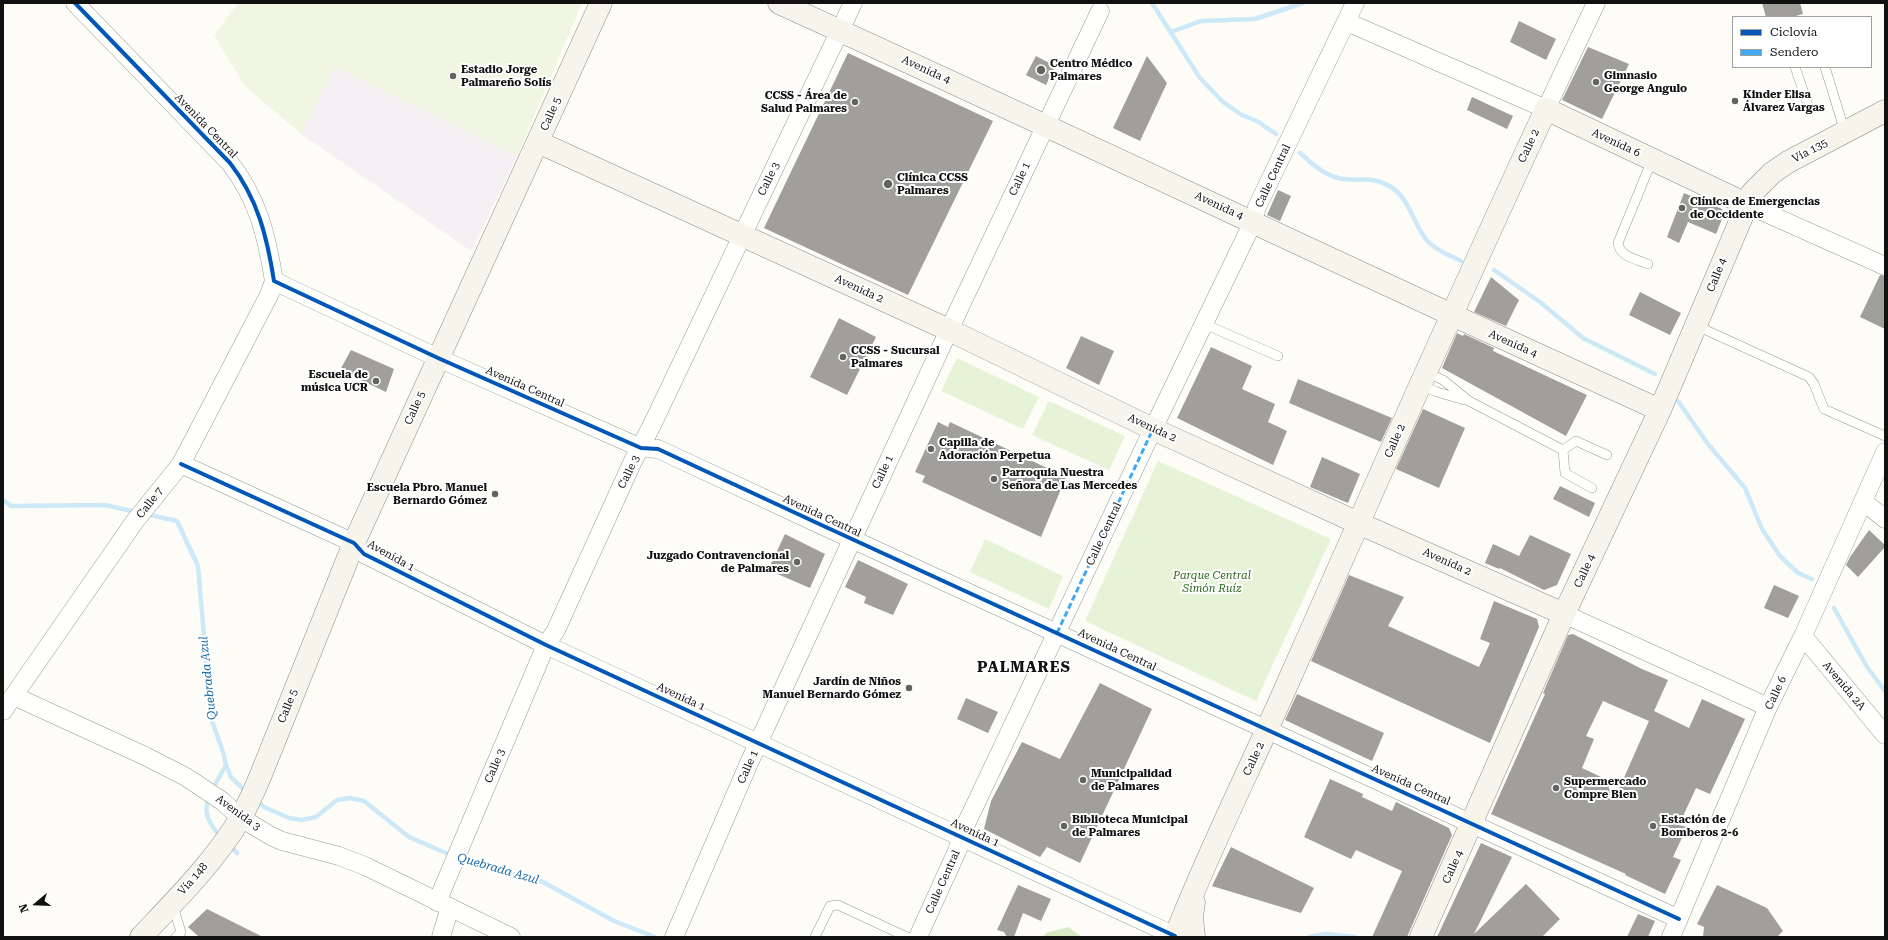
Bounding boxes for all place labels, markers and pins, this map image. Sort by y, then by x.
place label: Centro Médico Palmares [1050,57,1132,83]
place label: Estadio Jorge Palmareño Solís [461,63,551,89]
marker: Centro Médico Palmares [1035,64,1047,76]
place label: Gimnasio George Angulo [1604,69,1687,95]
marker: Estadio Jorge Palmareño Solís [448,71,458,81]
marker: Gimnasio George Angulo [1591,77,1601,87]
place label: Kinder Elisa Álvarez Vargas [1743,88,1825,114]
place label: CCSS - Área de Salud Palmares [761,89,847,115]
marker: Kinder Elisa Álvarez Vargas [1730,96,1740,106]
marker: CCSS - Área de Salud Palmares [850,97,860,107]
place label: Clínica CCSS Palmares [897,171,968,197]
marker: Clínica CCSS Palmares [882,178,894,190]
place label: Clínica de Emergencias de Occidente [1690,195,1820,221]
marker: Clínica de Emergencias de Occidente [1677,203,1687,213]
place label: CCSS - Sucursal Palmares [851,344,940,370]
marker: CCSS - Sucursal Palmares [838,352,848,362]
place label: Escuela de música UCR [301,368,368,394]
marker: Escuela de música UCR [371,376,381,386]
place label: Capilla de Adoración Perpetua [939,436,1051,462]
marker: Capilla de Adoración Perpetua [926,444,936,454]
place label: Parroquia Nuestra Señora de Las Mercedes [1002,466,1137,492]
marker: Parroquia Nuestra Señora de Las Mercedes [989,474,999,484]
place label: Escuela Pbro. Manuel Bernardo Gómez [367,481,487,507]
marker: Escuela Pbro. Manuel Bernardo Gómez [490,489,500,499]
place label: Juzgado Contravencional de Palmares [647,549,789,575]
marker: Juzgado Contravencional de Palmares [792,557,802,567]
place label: Jardín de Niños Manuel Bernardo Gómez [763,675,901,701]
marker: Jardín de Niños Manuel Bernardo Gómez [904,683,914,693]
place label: Municipalidad de Palmares [1091,767,1172,793]
marker: Municipalidad de Palmares [1078,775,1088,785]
place label: Supermercado Compre Bien [1564,775,1646,801]
marker: Supermercado Compre Bien [1551,783,1561,793]
place label: Biblioteca Municipal de Palmares [1072,813,1188,839]
place label: Estación de Bomberos 2-6 [1661,813,1738,839]
marker: Biblioteca Municipal de Palmares [1059,821,1069,831]
marker: Estación de Bomberos 2-6 [1648,821,1658,831]

